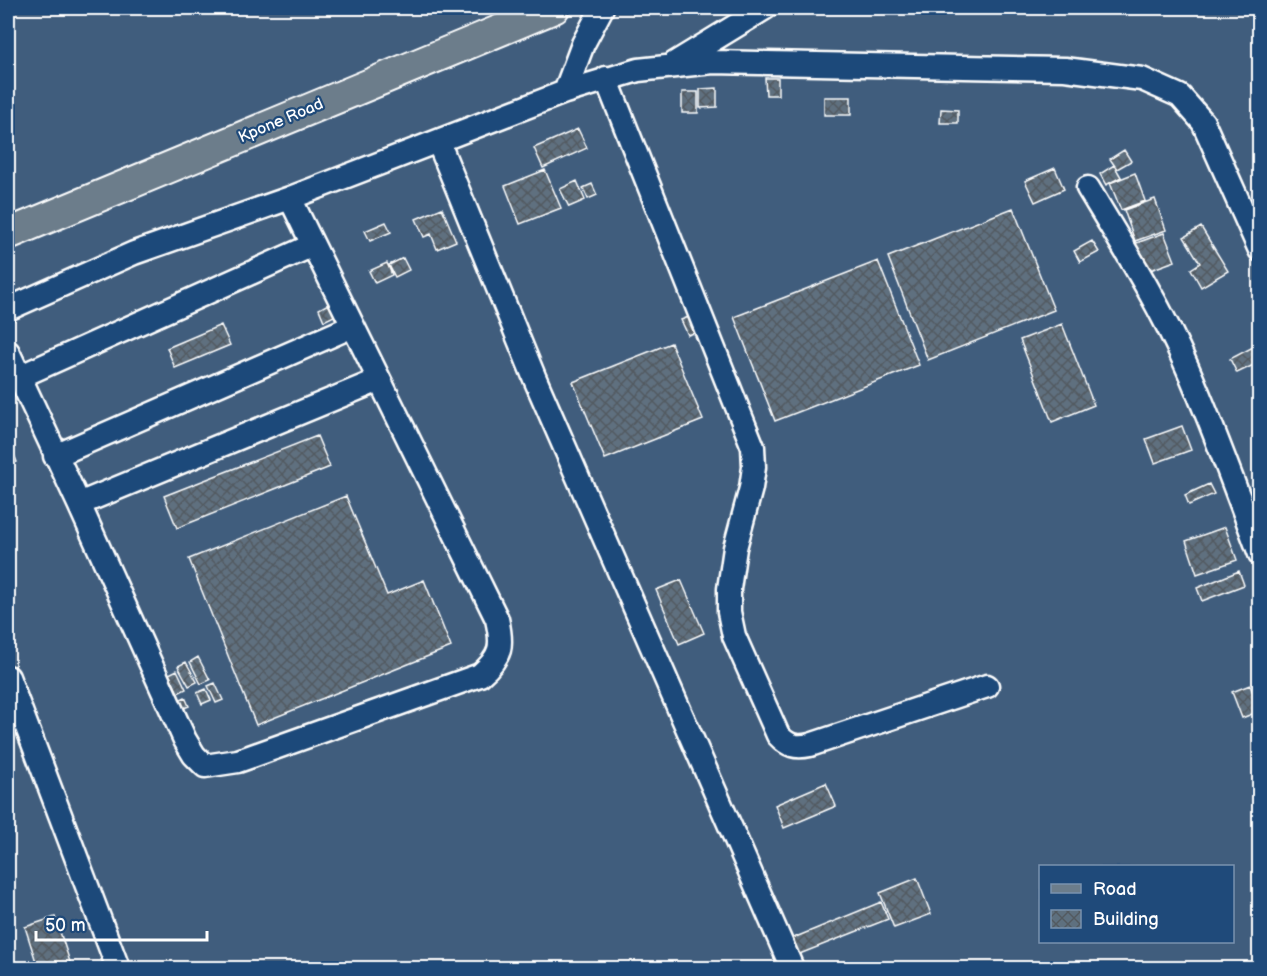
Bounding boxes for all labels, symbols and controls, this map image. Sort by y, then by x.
street label: Kpone Road [236,95,326,147]
legend [1039,865,1234,943]
text: Road [1093,879,1137,900]
scale bar [36,904,207,942]
text: Building [1093,909,1159,930]
text: 50 m [45,915,86,936]

